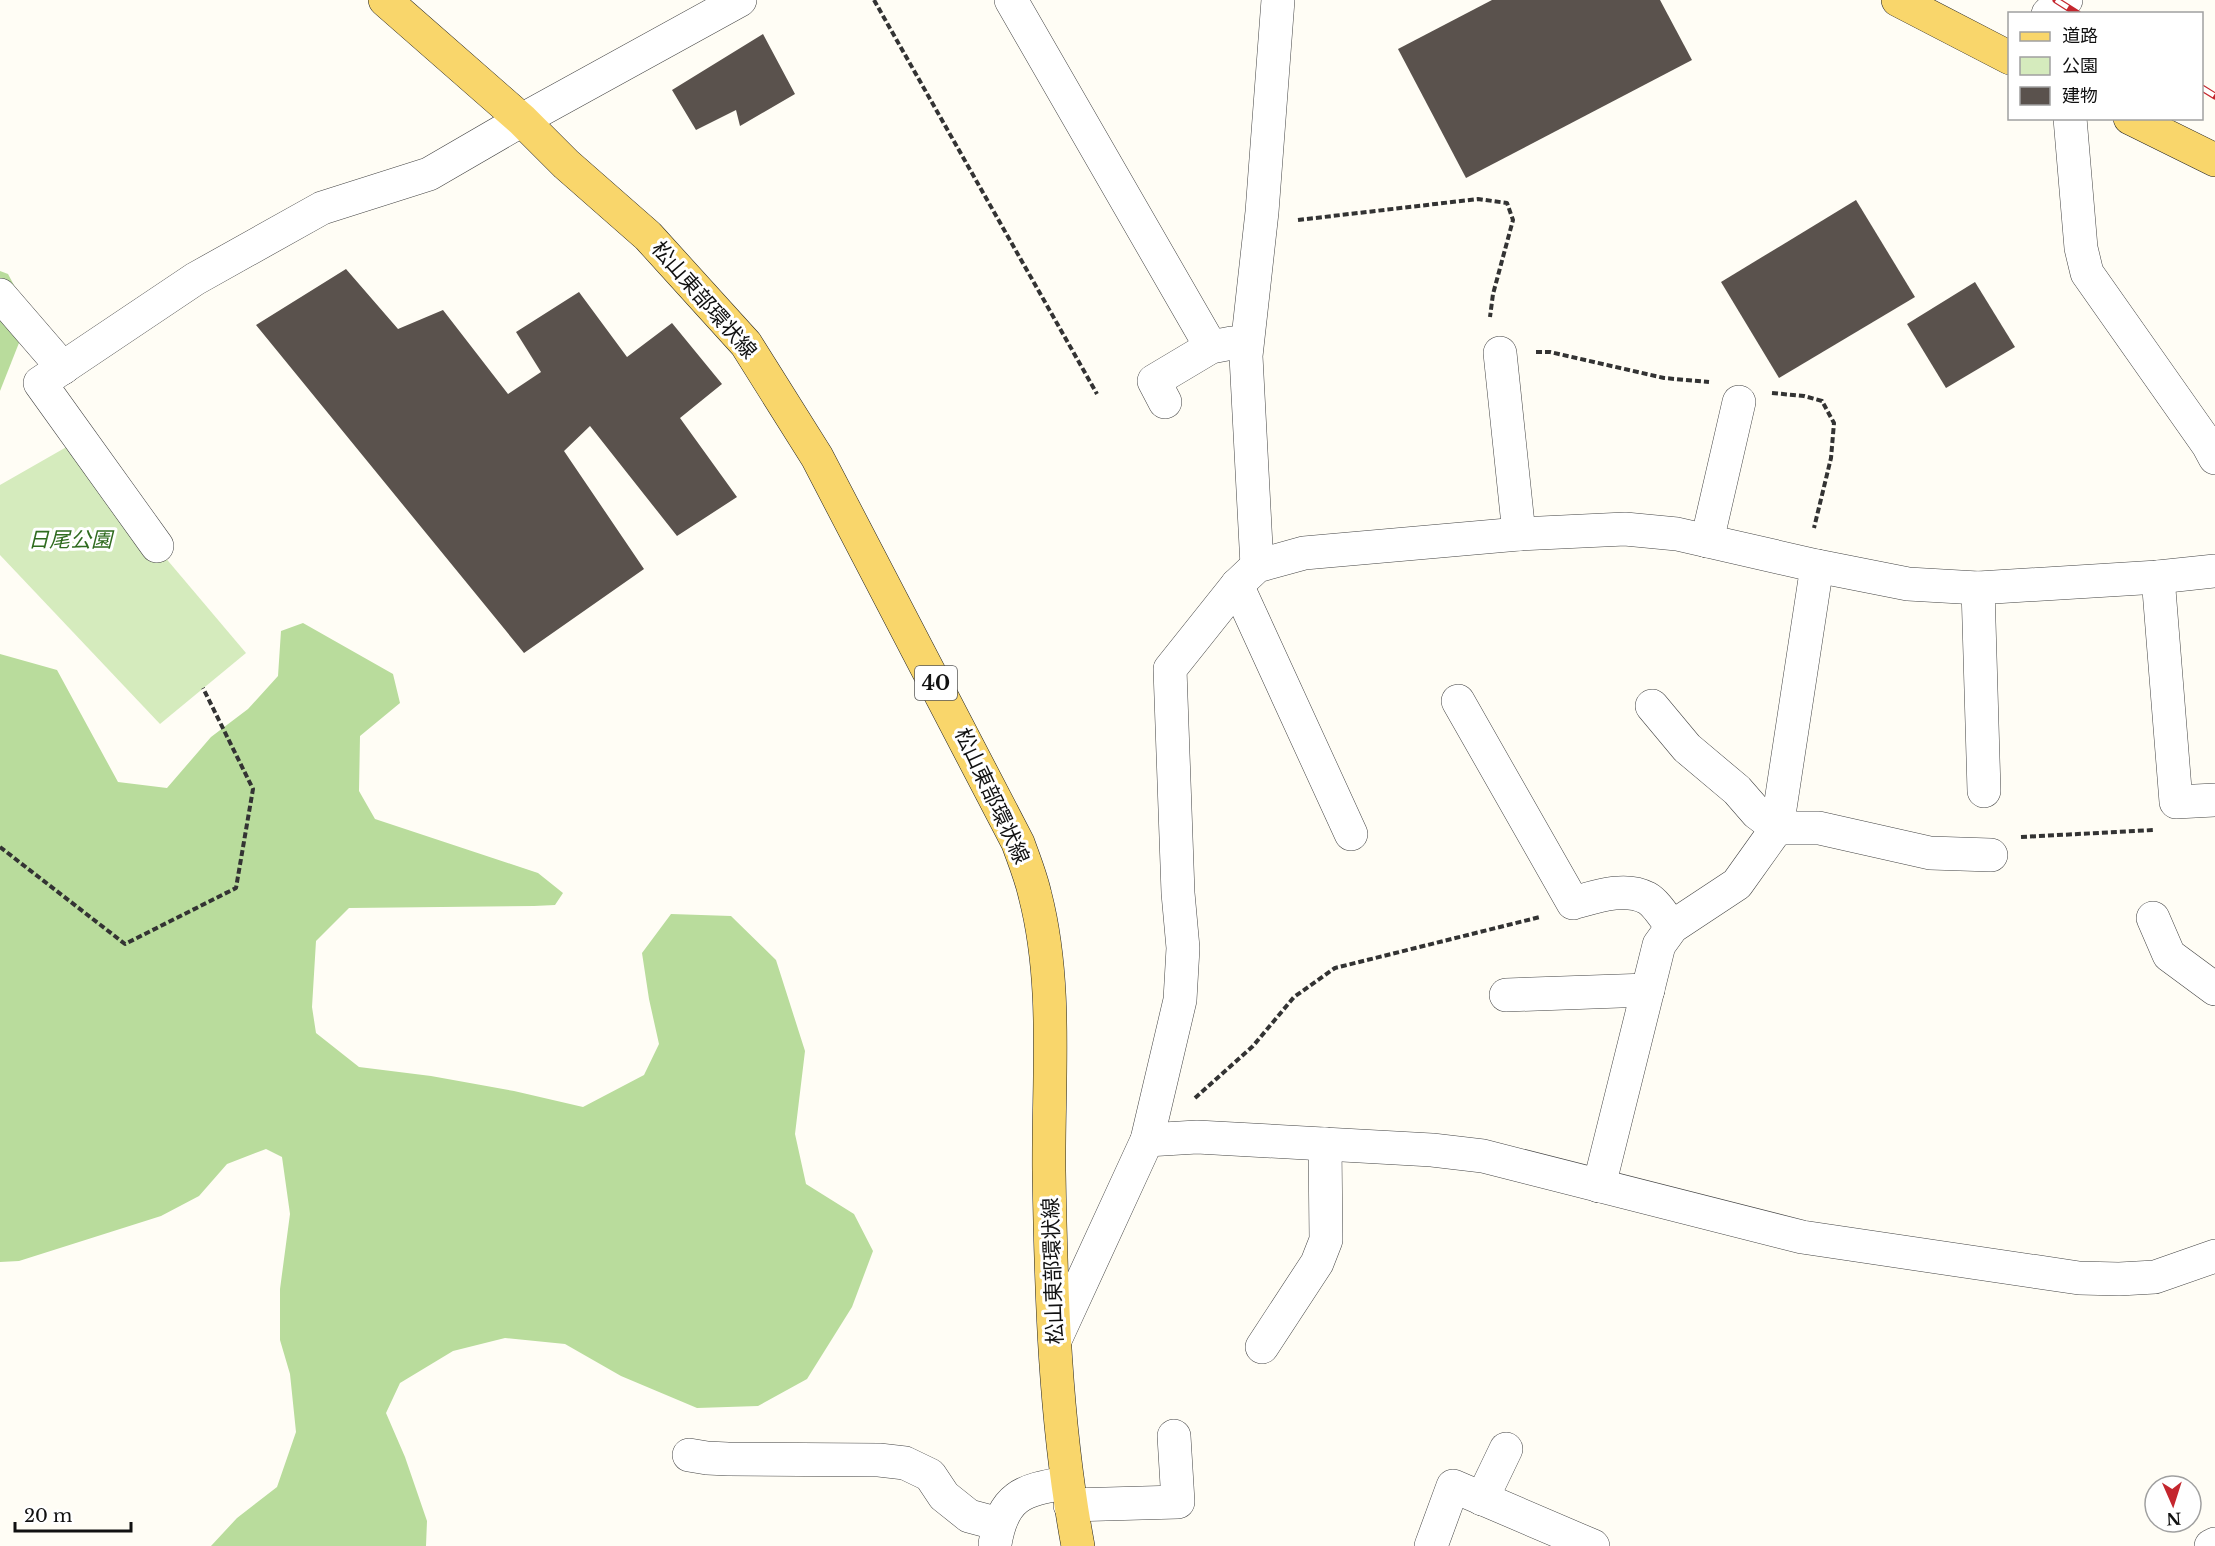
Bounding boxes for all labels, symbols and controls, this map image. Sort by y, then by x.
legend [2008,12,2203,120]
text: 道路 [2062,25,2098,47]
text: 公園 [2062,55,2098,77]
text: 建物 [2062,85,2098,107]
street label: 松山東部環状線 [646,236,762,364]
park label: 日尾公園 [28,527,115,553]
road number: 40 [915,666,957,700]
street label: 松山東部環状線 [949,724,1035,868]
street label: 松山東部環状線 [1037,1197,1069,1345]
north arrow [2143,1474,2203,1534]
scale bar [15,1495,130,1533]
text: 20 m [24,1505,72,1527]
text: N [2166,1509,2182,1529]

